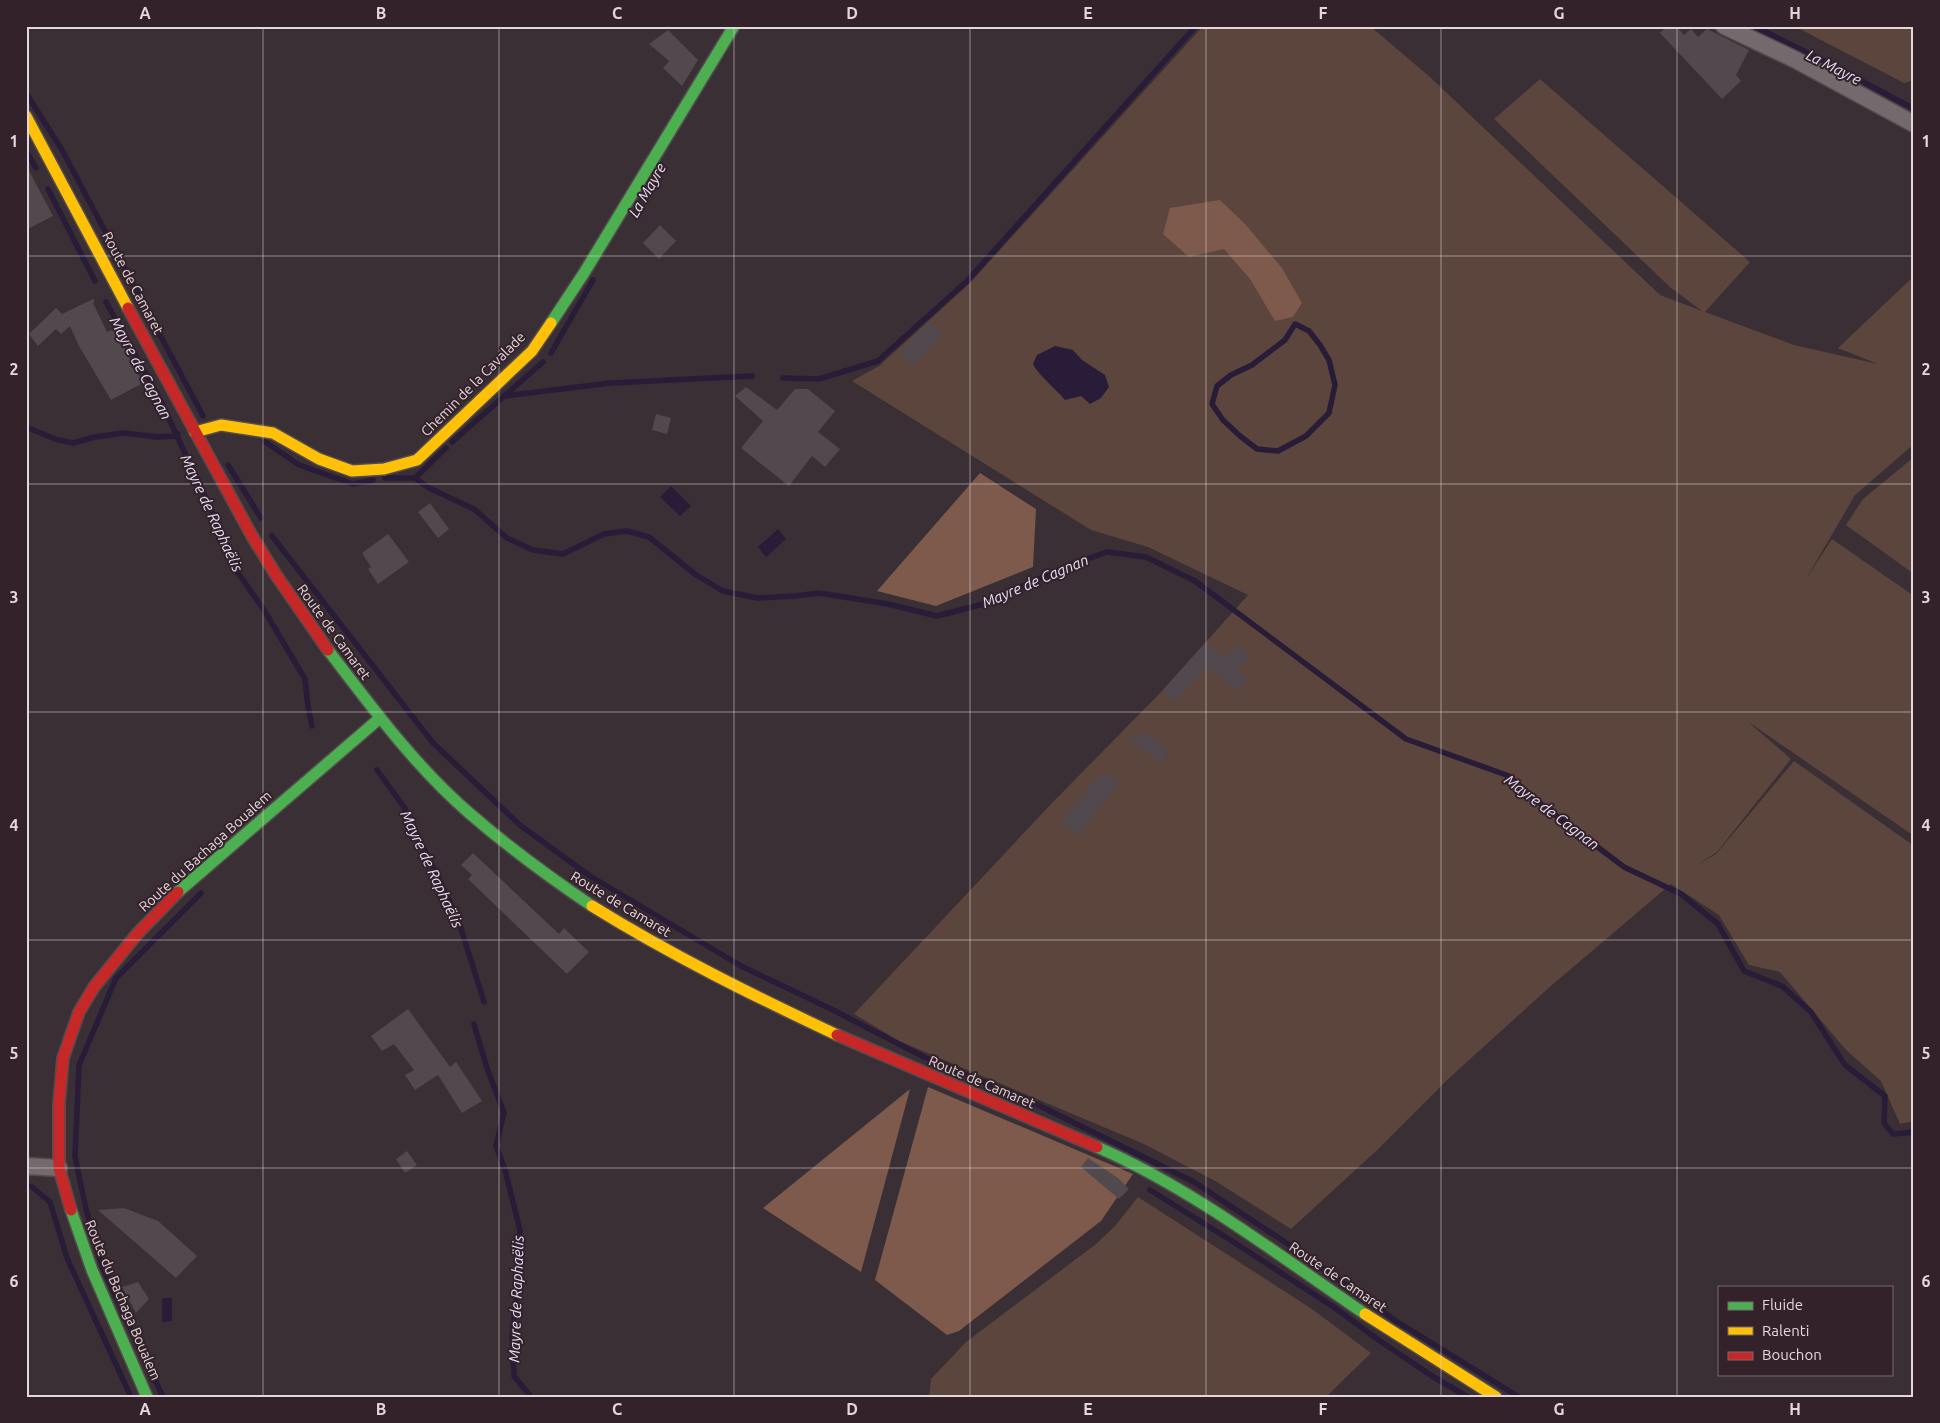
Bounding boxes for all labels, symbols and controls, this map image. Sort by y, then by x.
text: A [139,4,151,22]
text: B [376,4,386,22]
text: C [612,4,622,22]
text: D [846,4,858,22]
text: E [1083,4,1093,22]
text: F [1319,4,1328,22]
text: G [1553,4,1565,22]
text: H [1789,4,1801,22]
water label: La Mayre [1804,46,1865,88]
text: 1 [9,132,19,150]
text: 1 [1921,132,1931,150]
water label: La Mayre [625,160,669,220]
street label: Route de Camaret [99,229,167,338]
water label: Mayre de Cagnan [107,314,175,422]
street label: Chemin de la Cavalade [418,329,528,439]
text: 2 [9,360,19,378]
text: 2 [1921,360,1931,378]
water label: Mayre de Raphaëlis [177,452,247,575]
water label: Mayre de Cagnan [979,551,1091,611]
street label: Route de Camaret [294,581,374,683]
text: 3 [9,588,19,606]
text: 3 [1921,588,1931,606]
water label: Mayre de Cagnan [1501,771,1603,853]
street label: Route du Bachaga Boualem [135,787,275,915]
water label: Mayre de Raphaëlis [397,808,467,931]
text: 4 [9,816,19,834]
text: 4 [1921,816,1931,834]
street label: Route de Camaret [568,868,674,940]
text: 5 [9,1044,19,1062]
text: 5 [1921,1044,1931,1062]
street label: Route de Camaret [926,1052,1038,1112]
street label: Route du Bachaga Boualem [82,1217,164,1383]
water label: Mayre de Raphaëlis [505,1234,527,1363]
street label: Route de Camaret [1286,1238,1390,1316]
text: 6 [9,1272,19,1290]
text: 6 [1921,1272,1931,1290]
legend [1718,1286,1892,1376]
text: Fluide [1762,1296,1803,1313]
text: Ralenti [1762,1322,1809,1339]
text: Bouchon [1762,1346,1822,1363]
text: A [139,1400,151,1418]
text: B [376,1400,386,1418]
text: C [612,1400,622,1418]
text: D [846,1400,858,1418]
text: E [1083,1400,1093,1418]
text: F [1319,1400,1328,1418]
text: G [1553,1400,1565,1418]
text: H [1789,1400,1801,1418]

